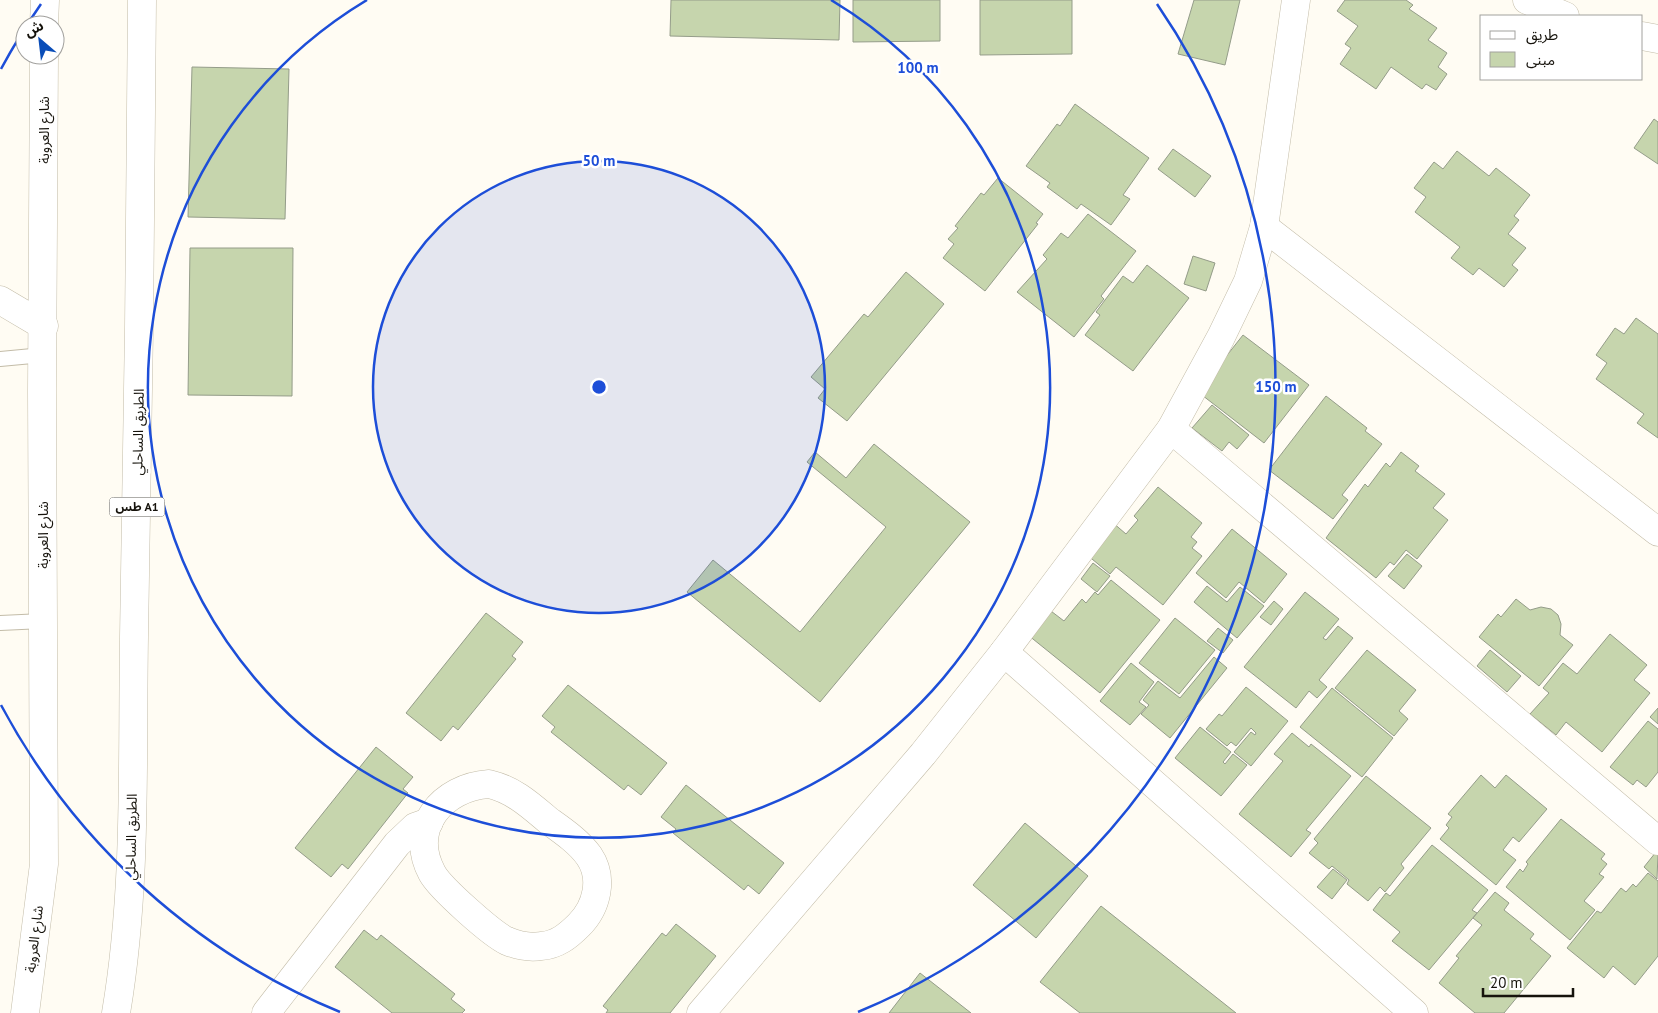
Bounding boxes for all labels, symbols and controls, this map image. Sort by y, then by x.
north arrow [15,15,65,65]
legend [1480,15,1643,80]
text: ش [21,16,47,41]
text: طريق [1526,25,1558,45]
text: مبنى [1526,50,1555,69]
text: 100 m [897,58,939,77]
street label: شارع العروبة [35,96,55,164]
text: 50 m [583,151,615,170]
text: 150 m [1255,377,1297,396]
centre of rings [590,378,608,396]
street label: الطريق الساحلي [128,388,150,476]
road number: طس A1 [110,498,164,516]
street label: شارع العروبة [34,501,54,569]
street label: الطريق الساحلي [121,793,143,881]
street label: شارع العروبة [21,904,49,974]
scale bar [1483,966,1573,998]
text: 20 m [1490,973,1523,992]

